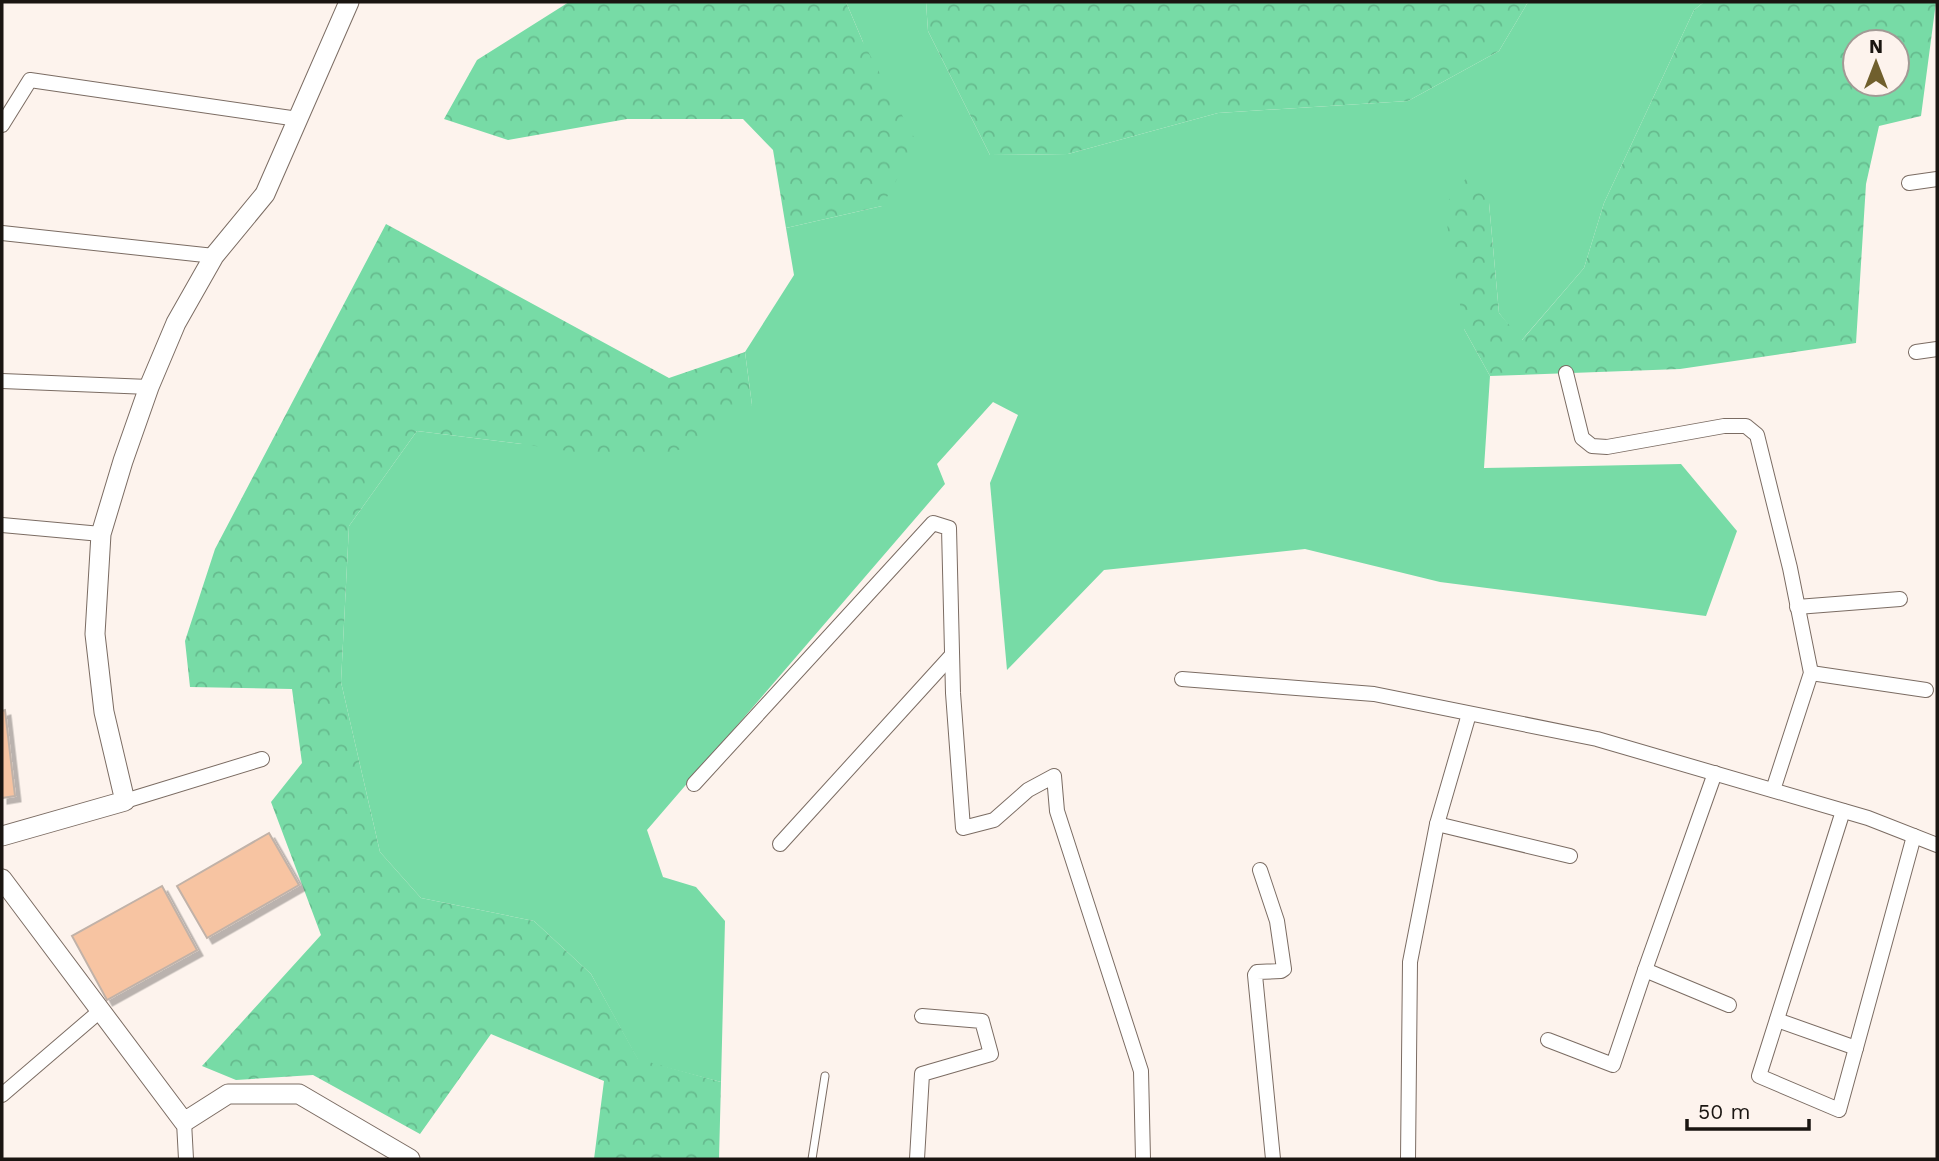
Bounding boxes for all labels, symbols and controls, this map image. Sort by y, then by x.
north arrow [1841,28,1911,98]
text: N [1869,35,1883,58]
scale bar [1687,1088,1810,1132]
text: 50 m [1698,1099,1750,1124]

